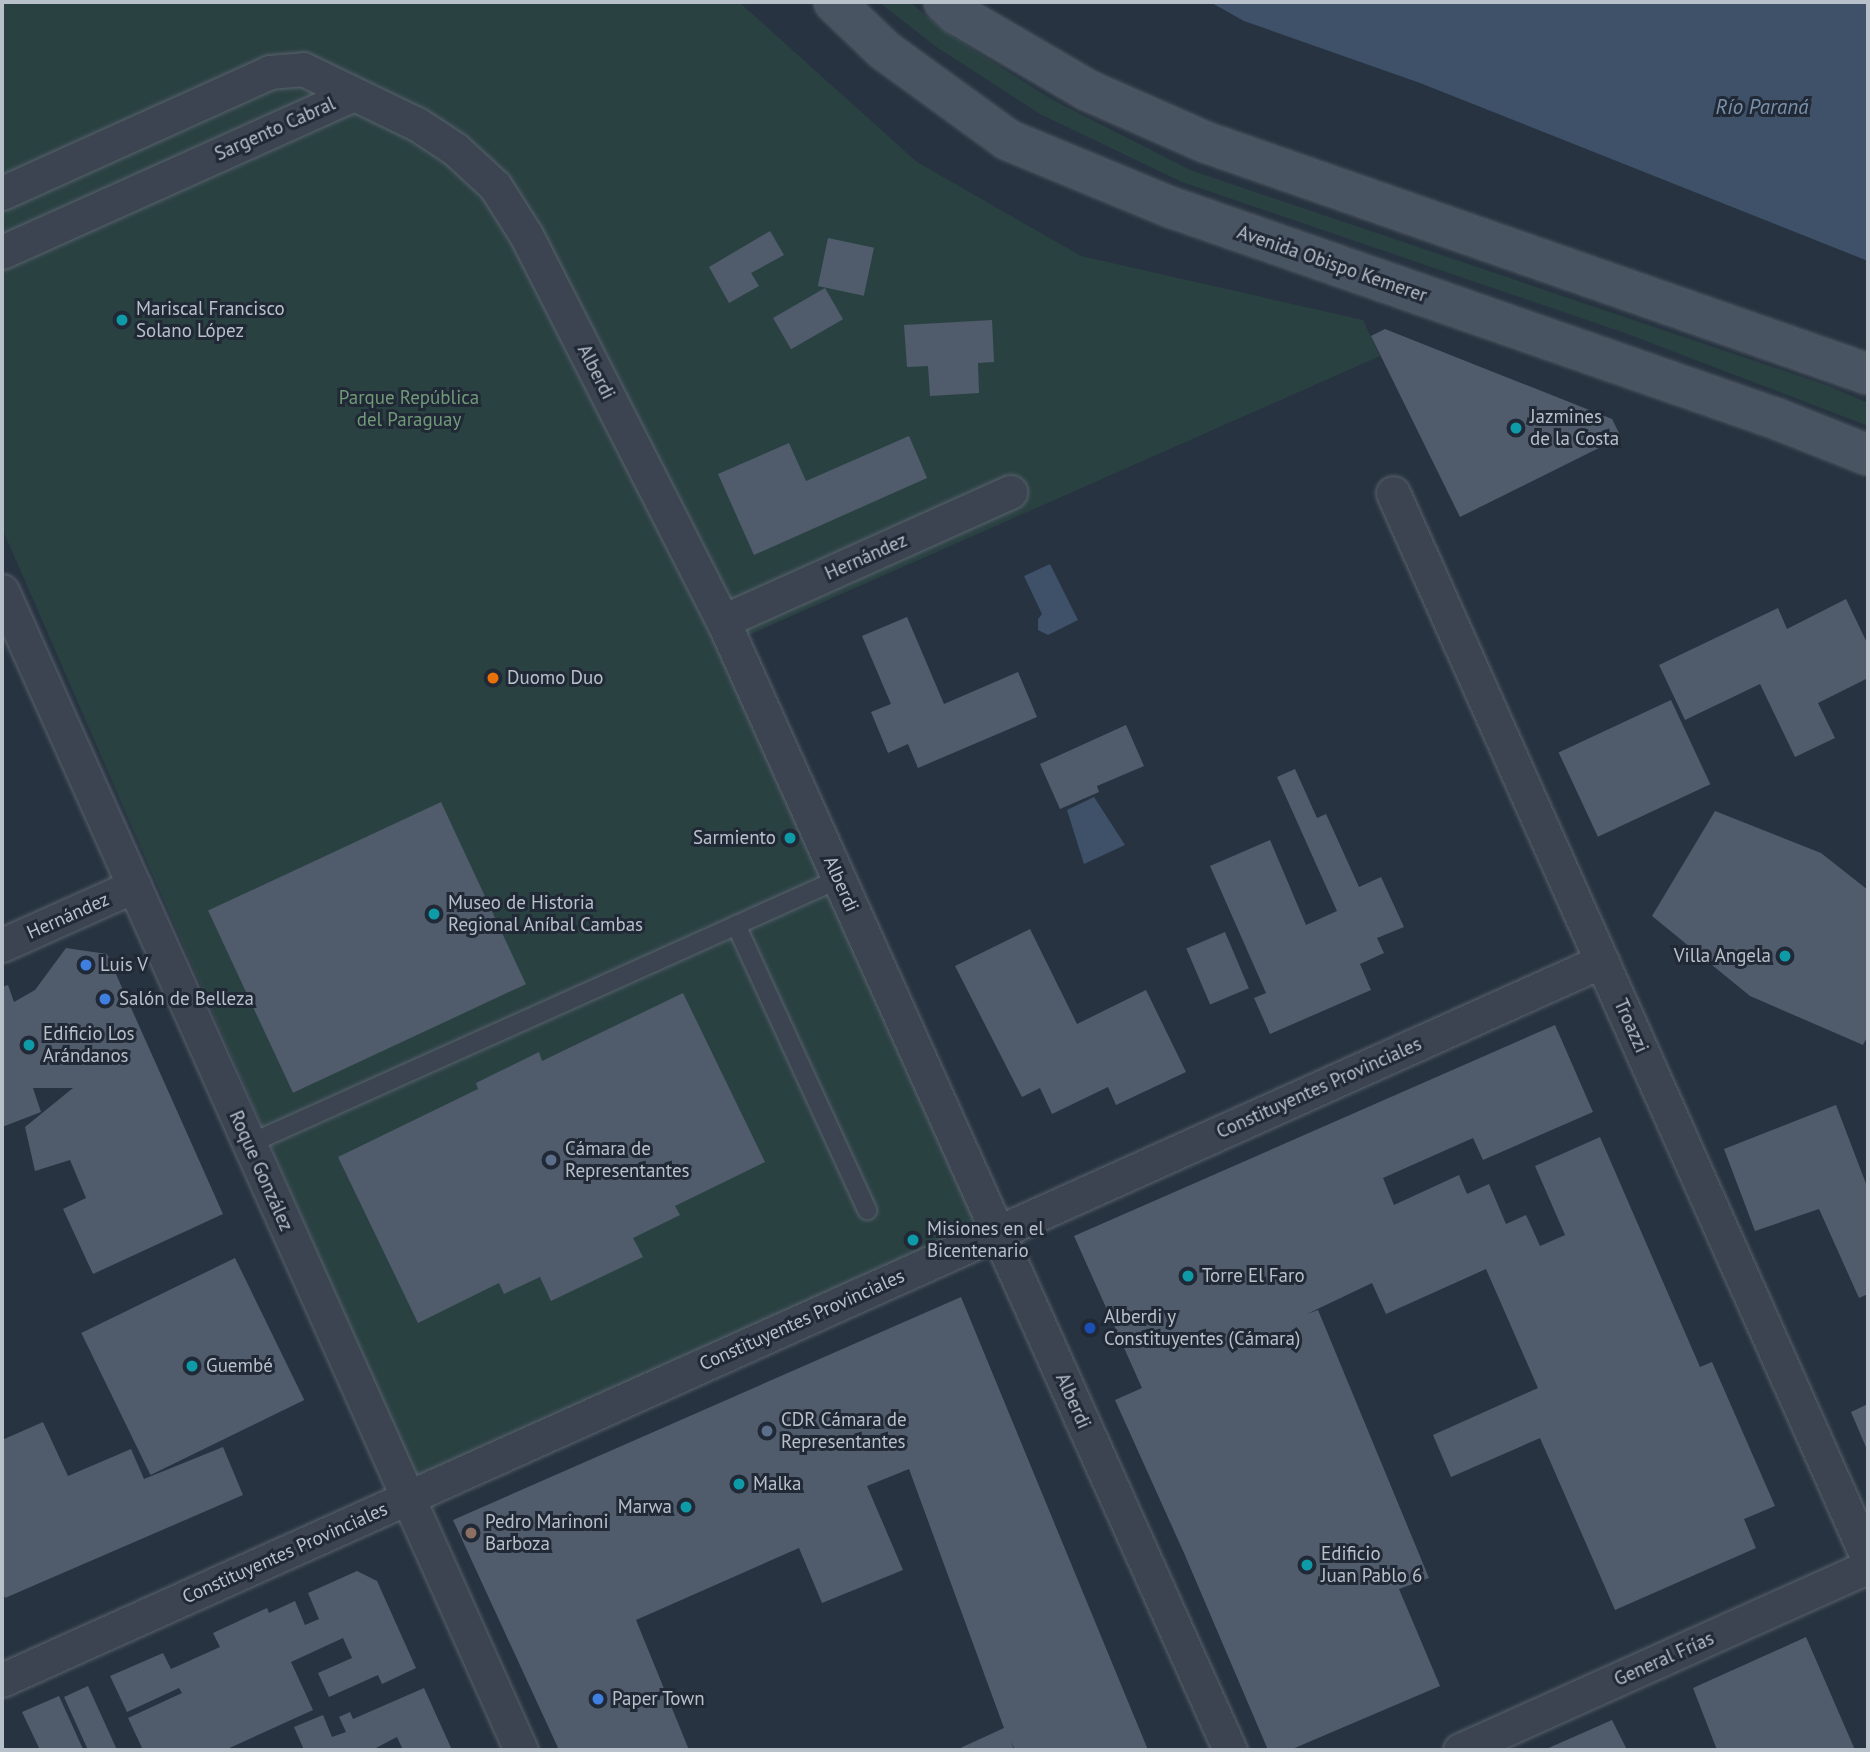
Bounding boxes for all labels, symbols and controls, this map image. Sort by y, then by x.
street label: Sargento Cabral [211,92,339,166]
water label: Río Paraná [1716,94,1808,120]
street label: Avenida Obispo Kemerer [1234,221,1430,307]
place label: Mariscal Francisco Solano López [136,298,285,342]
marker: Mariscal Francisco Solano López [114,312,130,328]
street label: Alberdi [573,341,619,403]
park label: Parque República del Paraguay [339,387,479,431]
place label: Jazmines de la Costa [1530,406,1619,450]
marker: Jazmines de la Costa [1508,420,1524,436]
street label: Hernández [822,529,910,585]
place label: Duomo Duo [507,667,603,689]
marker: Duomo Duo [485,670,501,686]
place label: Sarmiento [693,827,776,849]
marker: Sarmiento [782,830,798,846]
street label: Alberdi [819,853,863,915]
street label: Hernández [24,888,112,944]
place label: Museo de Historia Regional Aníbal Cambas [448,892,644,936]
marker: Museo de Historia Regional Aníbal Cambas [426,906,442,922]
place label: Villa Angela [1673,945,1771,967]
marker: Villa Angela [1777,948,1793,964]
place label: Luis V [100,954,149,976]
marker: Luis V [78,957,94,973]
place label: Salón de Belleza [119,988,254,1010]
marker: Salón de Belleza [97,991,113,1007]
street label: Troazzi [1609,995,1653,1057]
place label: Edificio Los Arándanos [43,1023,135,1067]
street label: Constituyentes Provinciales [1213,1032,1425,1144]
marker: Edificio Los Arándanos [21,1037,37,1053]
street label: Roque González [224,1107,298,1235]
place label: Cámara de Representantes [565,1138,690,1182]
marker: Cámara de Representantes [543,1152,559,1168]
place label: Misiones en el Bicentenario [927,1218,1044,1262]
marker: Misiones en el Bicentenario [905,1232,921,1248]
street label: Constituyentes Provinciales [696,1264,908,1376]
place label: Torre El Faro [1202,1265,1305,1287]
marker: Torre El Faro [1180,1268,1196,1284]
place label: Alberdi y Constituyentes (Cámara) [1104,1306,1300,1350]
marker: Alberdi y Constituyentes (Cámara) [1082,1320,1098,1336]
place label: Guembé [206,1355,273,1377]
marker: Guembé [184,1358,200,1374]
street label: Alberdi [1051,1370,1095,1432]
place label: CDR Cámara de Representantes [781,1409,907,1453]
marker: CDR Cámara de Representantes [759,1423,775,1439]
place label: Malka [753,1473,802,1495]
marker: Malka [731,1476,747,1492]
place label: Marwa [618,1496,672,1518]
street label: Constituyentes Provinciales [179,1497,391,1609]
marker: Marwa [678,1499,694,1515]
place label: Pedro Marinoni Barboza [485,1511,609,1555]
marker: Pedro Marinoni Barboza [463,1525,479,1541]
place label: Edificio Juan Pablo 6 [1321,1543,1422,1587]
marker: Edificio Juan Pablo 6 [1299,1557,1315,1573]
street label: General Frías [1611,1627,1717,1691]
place label: Paper Town [612,1688,705,1710]
marker: Paper Town [590,1691,606,1707]

